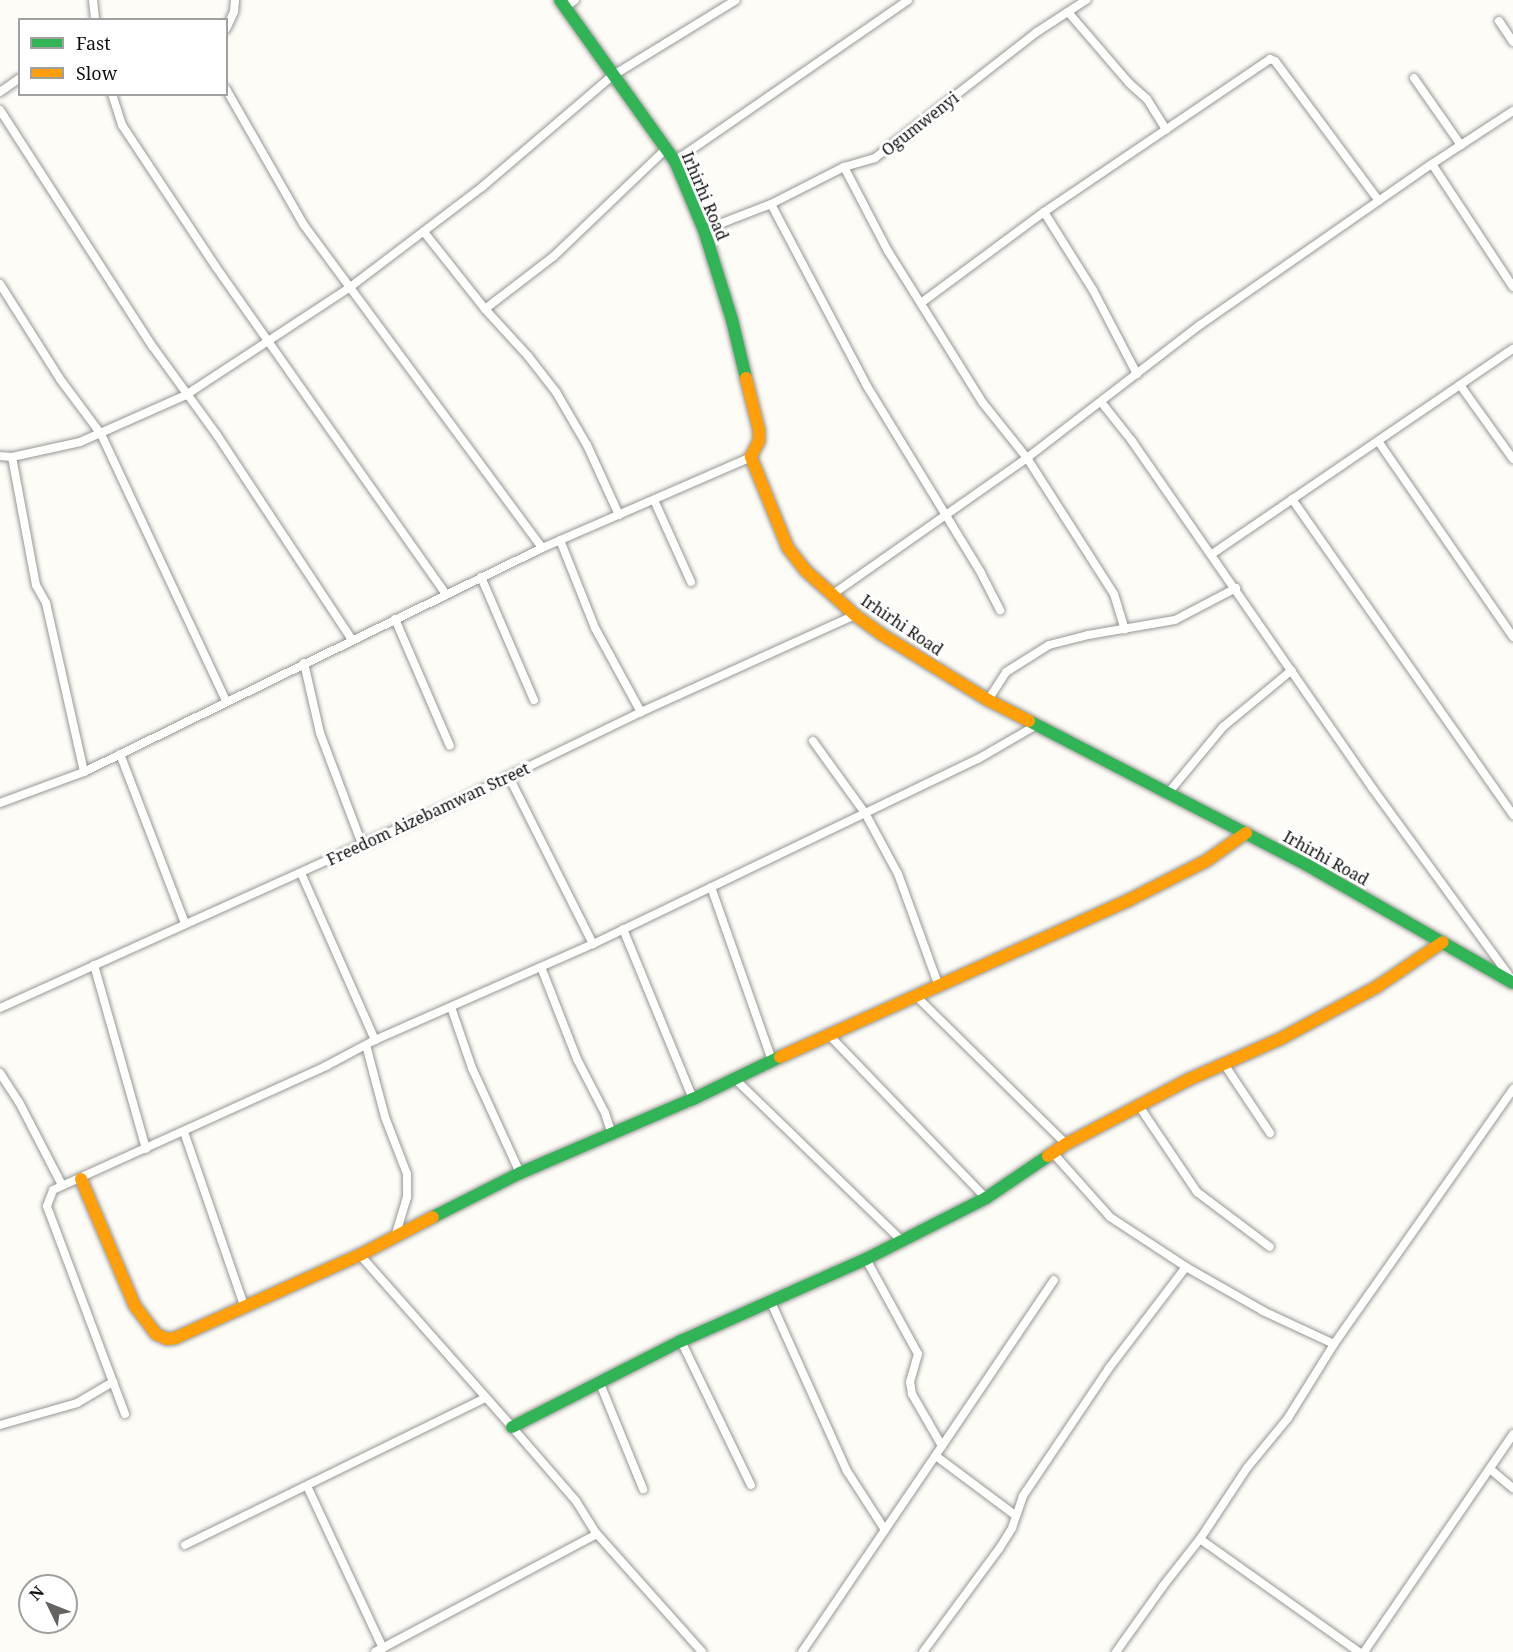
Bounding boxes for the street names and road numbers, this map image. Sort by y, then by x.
street label: Ogumwenyi [878,88,962,160]
street label: Irhirhi Road [678,149,732,243]
street label: Irhirhi Road [858,591,946,659]
street label: Freedom Aizebamwan Street [324,759,532,869]
street label: Irhirhi Road [1280,827,1372,889]

